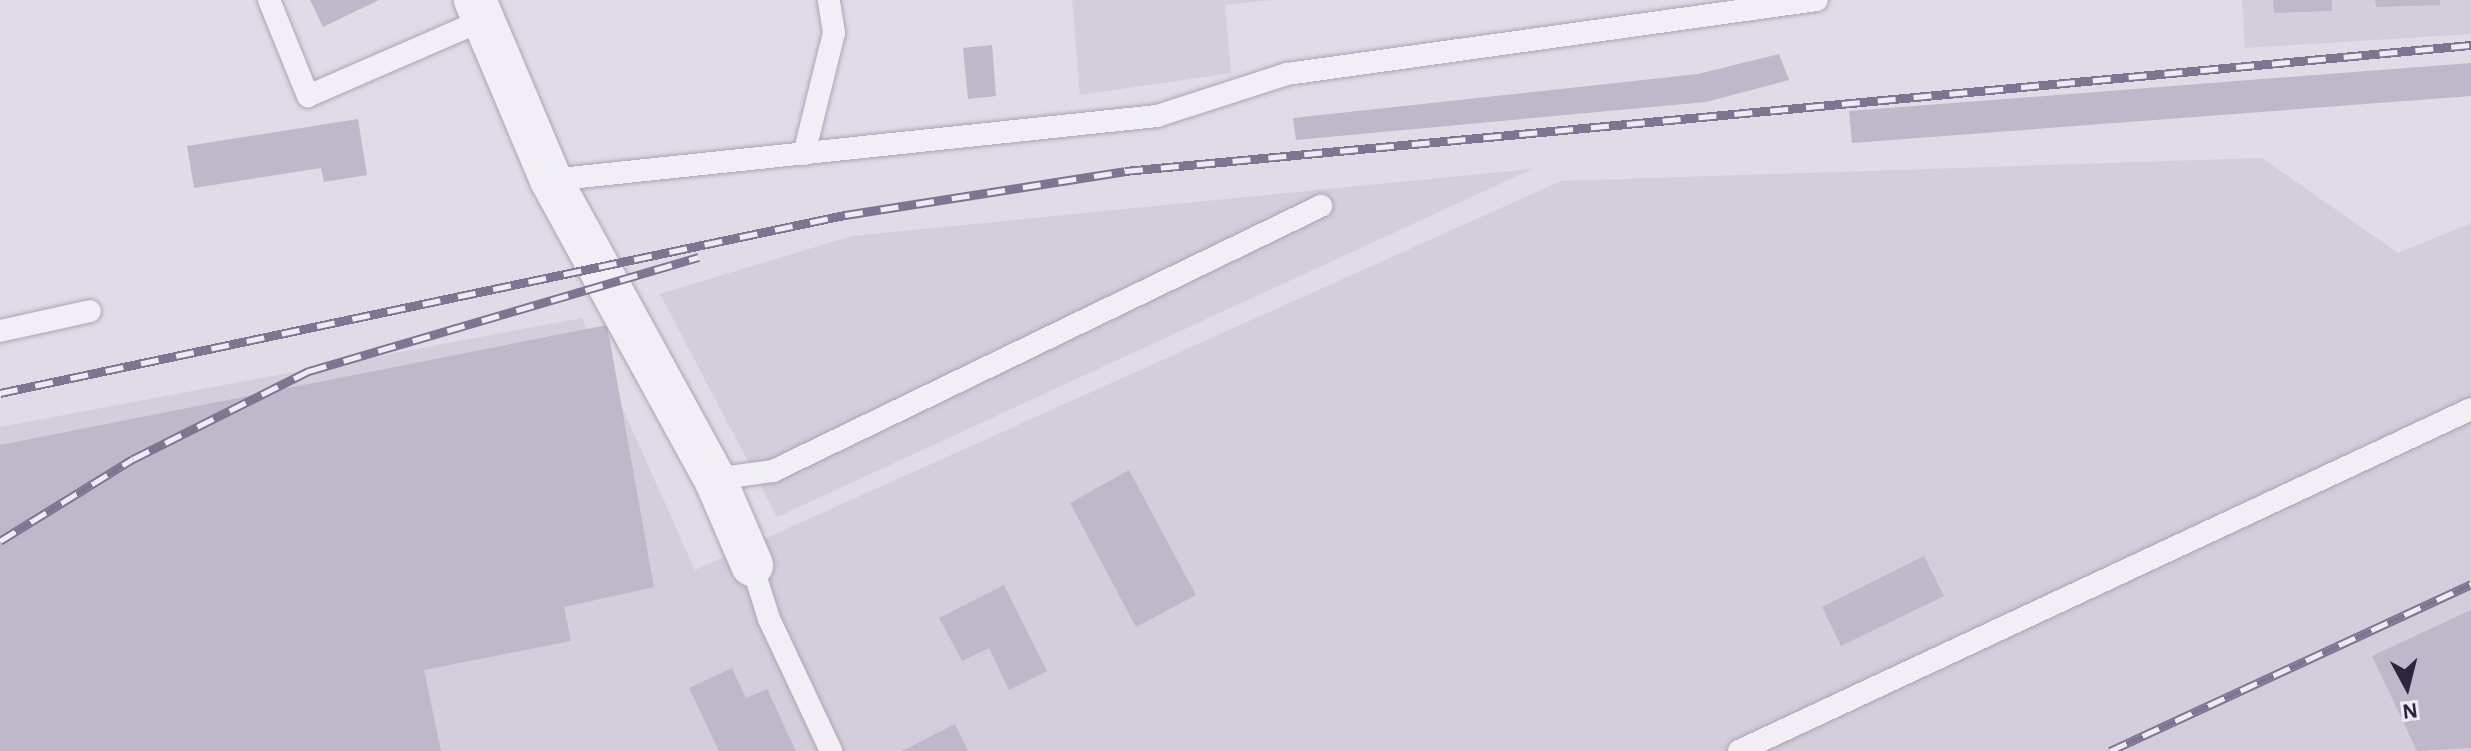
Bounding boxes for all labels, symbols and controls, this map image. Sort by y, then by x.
north arrow [2367,647,2447,727]
text: N [2401,699,2419,723]

